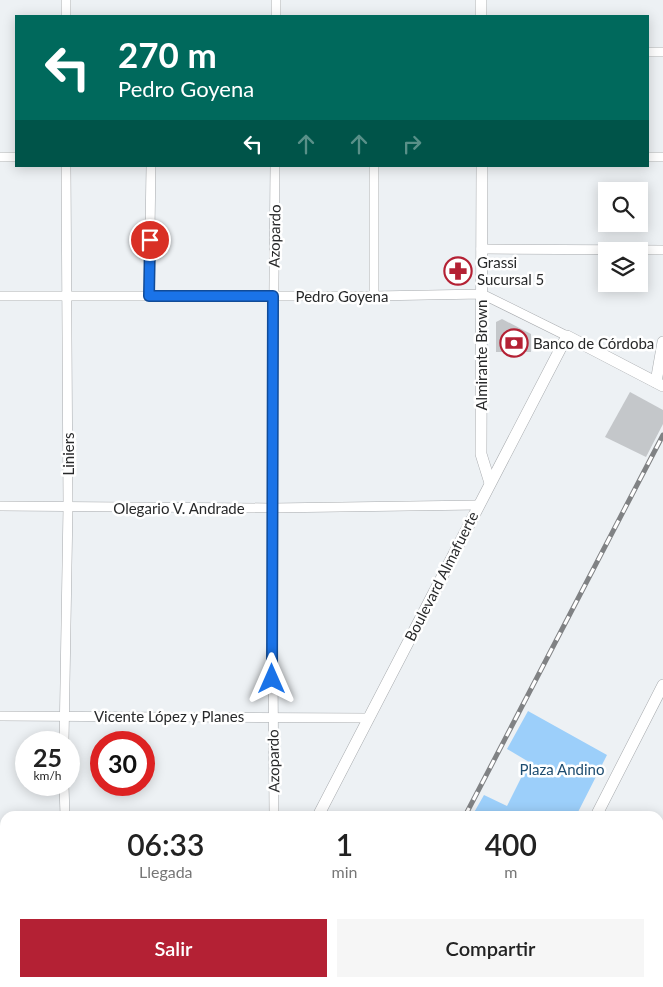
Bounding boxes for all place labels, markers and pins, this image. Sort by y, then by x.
pin [129,219,171,261]
place label: Grassi Sucursal 5 [477,253,544,288]
pharmacy icon: Grassi Sucursal 5 [443,256,473,286]
bank icon: Banco de Córdoba [499,328,529,358]
place label: Banco de Córdoba [533,334,654,352]

